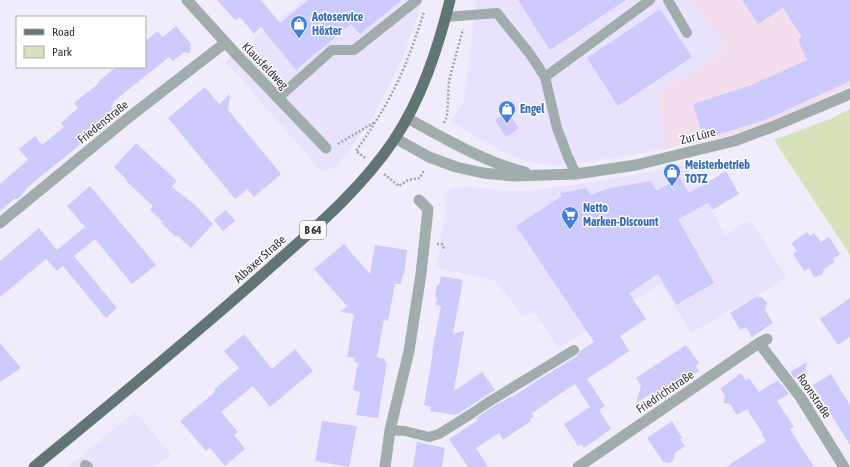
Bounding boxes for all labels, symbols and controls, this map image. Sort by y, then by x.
place label: Aotoservice Höxter [311,10,364,38]
shop icon: Aotoservice Höxter [289,14,309,39]
legend [16,16,146,68]
text: Road [52,25,75,39]
street label: Klausfeldweg [239,40,291,93]
text: Park [52,45,73,59]
street label: Friedenstraße [75,97,131,147]
shop icon: Engel [497,99,517,124]
place label: Engel [520,102,545,116]
street label: Zur Lüre [679,125,717,147]
place label: Meisterbetrieb TOTZ [685,158,750,186]
shop icon: Meisterbetrieb TOTZ [662,162,682,187]
place label: Netto Marken-Discount [583,201,659,229]
supermarket icon: Netto Marken-Discount [560,205,580,230]
road number: B 64 [300,221,326,239]
street label: Albaxer Straße [231,232,289,286]
street label: Friedrichstraße [634,368,696,416]
street label: Roonstraße [794,371,834,421]

